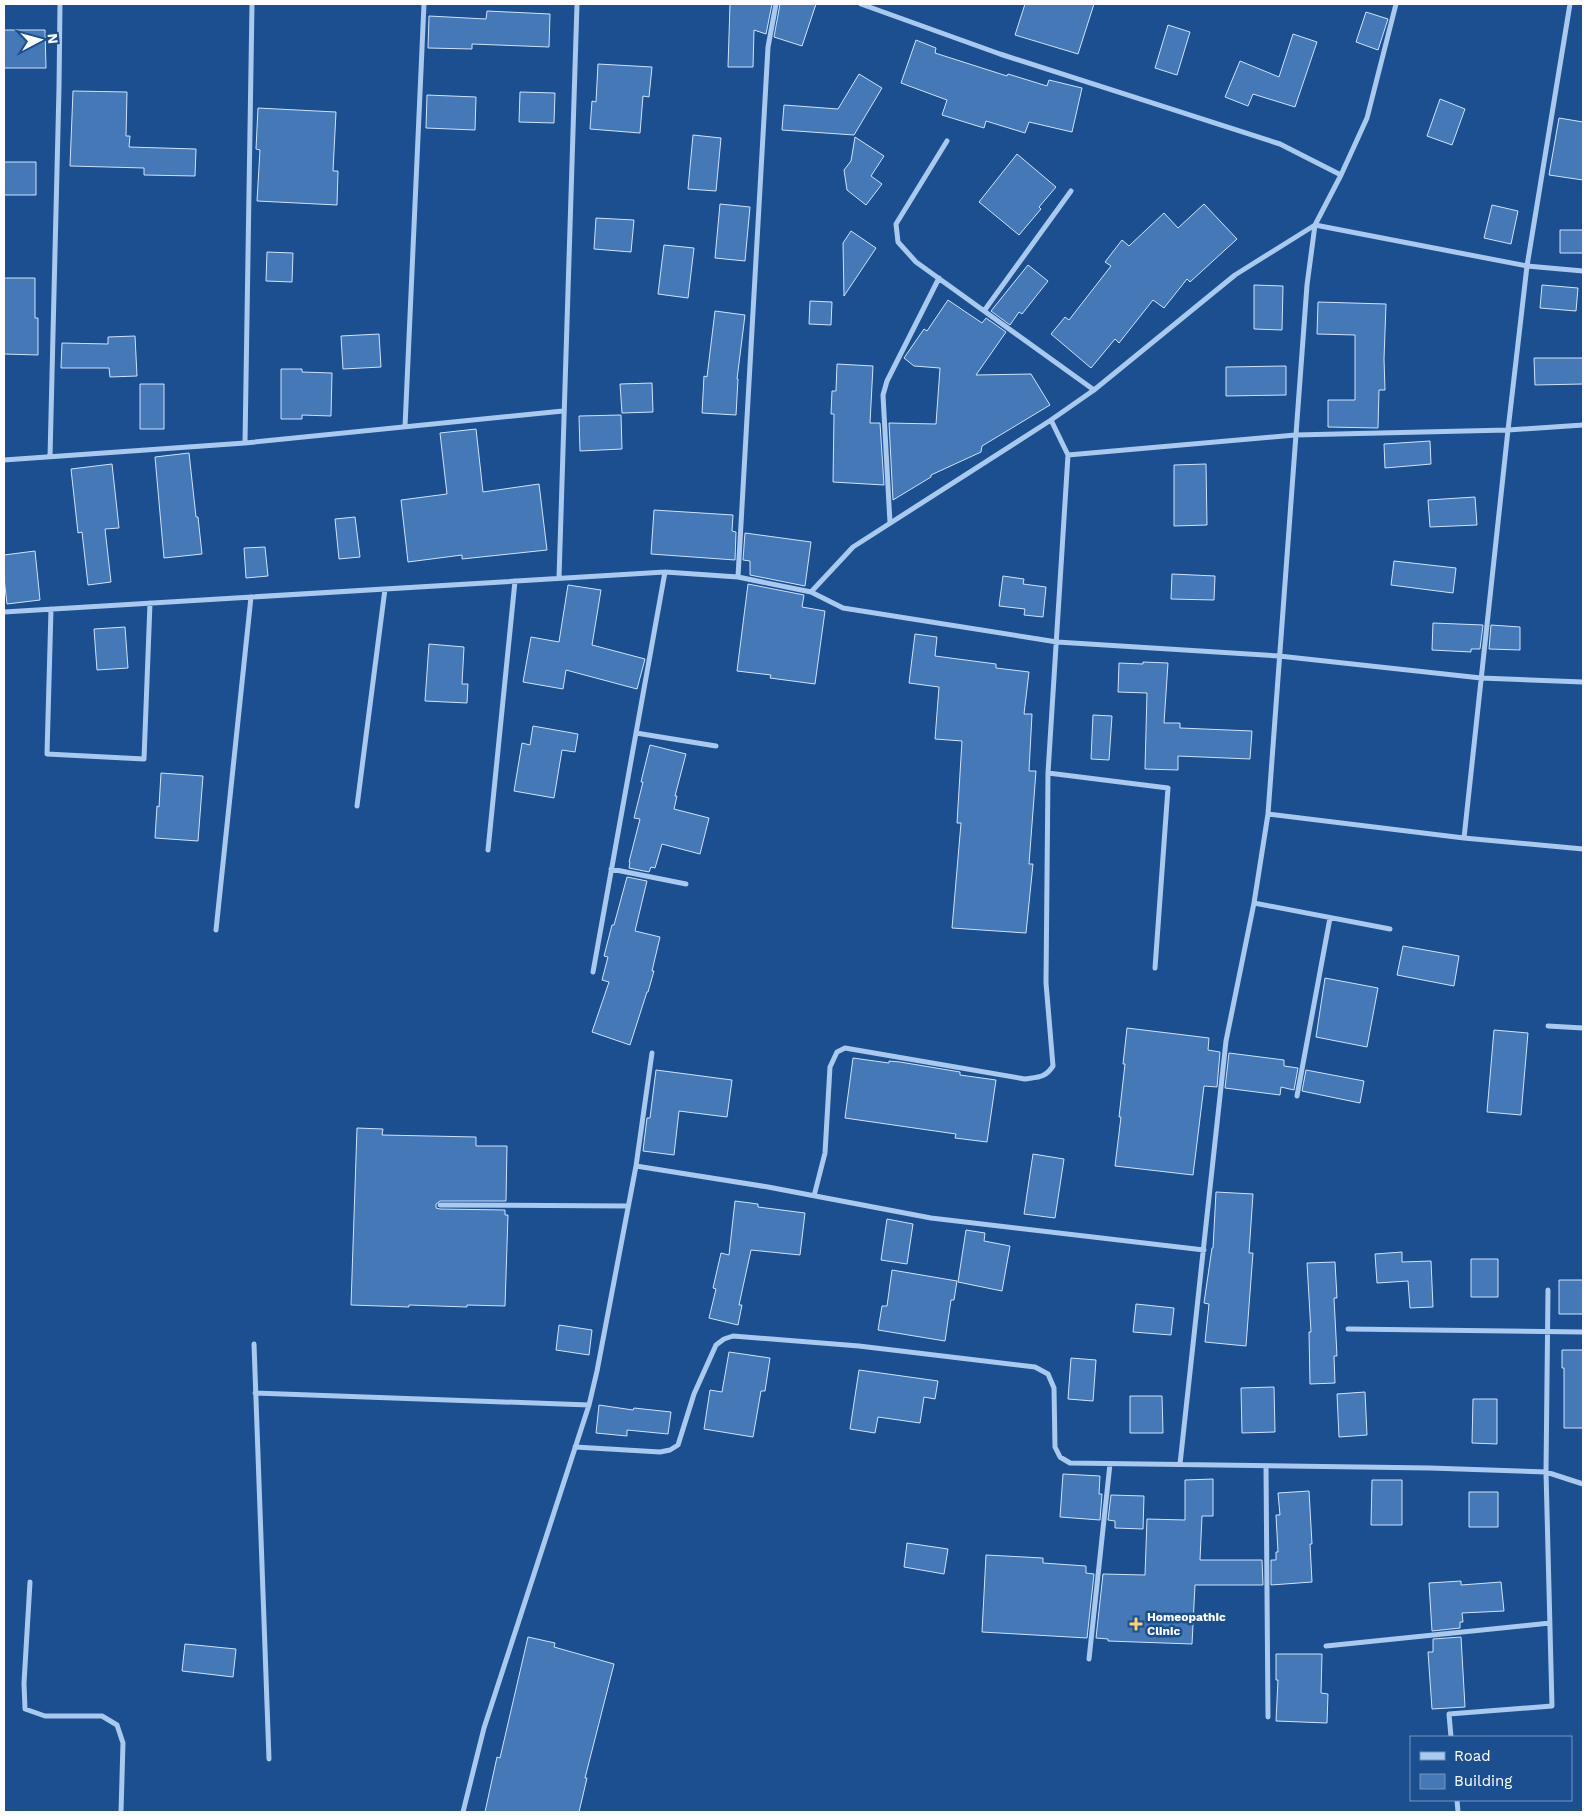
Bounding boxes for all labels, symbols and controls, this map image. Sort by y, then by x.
north arrow [15,15,65,65]
text: N [44,33,61,45]
place label: Homeopathic Clinic [1147,1610,1226,1638]
marker: Homeopathic Clinic [1129,1617,1143,1631]
legend [1410,1736,1572,1801]
text: Road [1454,1747,1491,1765]
text: Building [1454,1772,1512,1790]

